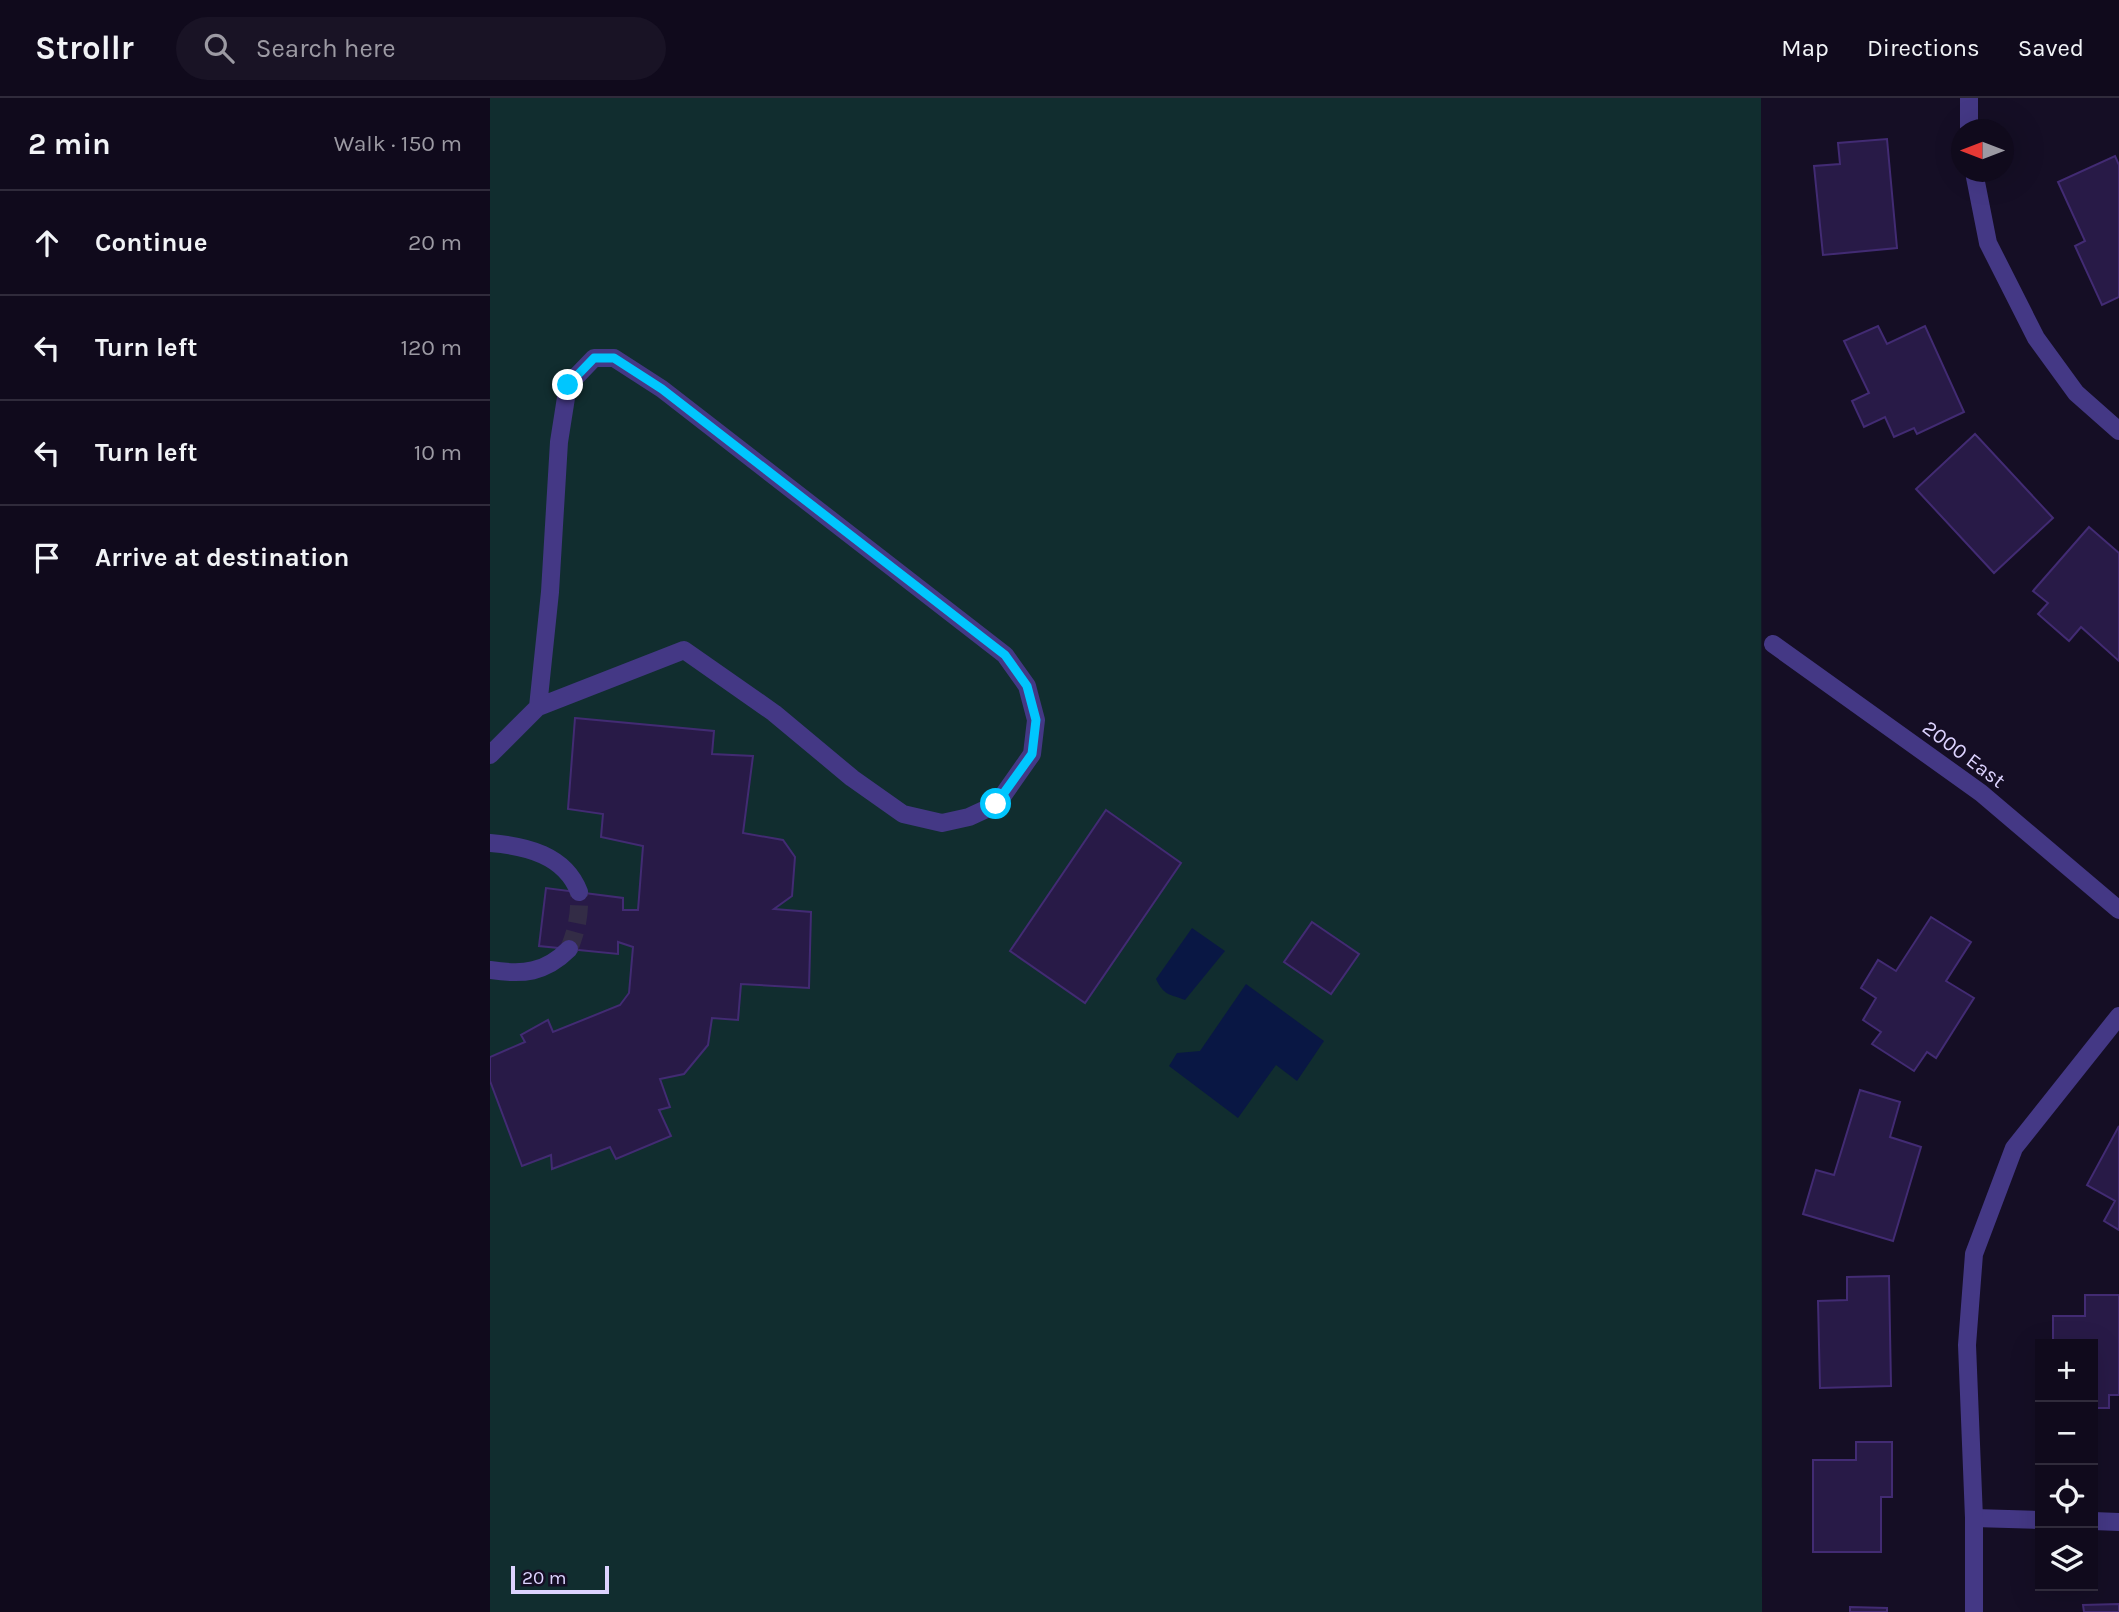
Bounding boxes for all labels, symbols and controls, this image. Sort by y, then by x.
search box [176,17,666,80]
text: Strollr [35,29,134,67]
icon: search [200,29,238,67]
text: Search here [256,33,396,64]
text: Map [1781,34,1829,62]
text: Directions [1867,34,1980,62]
text: Saved [2018,34,2084,62]
north arrow [1951,119,2014,182]
text: 2 min [28,126,111,162]
text: Walk · 150 m [334,130,462,157]
icon: ahead [28,224,66,262]
text: Continue [95,227,207,258]
text: 20 m [408,229,462,256]
icon: left [28,329,66,367]
text: Turn left [95,332,197,363]
text: 120 m [400,334,462,361]
route end [552,369,583,400]
icon: left [28,434,66,472]
text: Turn left [95,437,197,468]
text: 10 m [414,439,462,466]
icon: arrive [28,539,66,577]
text: Arrive at destination [95,542,349,573]
street label: 2000 East [1918,715,2010,793]
route start [980,788,1011,819]
map controls [2035,1339,2098,1591]
button: + [2035,1339,2098,1402]
button: − [2035,1402,2098,1465]
button: locate [2035,1465,2098,1528]
button: layers [2035,1528,2098,1591]
scale bar [511,1563,609,1595]
text: 20 m [522,1567,567,1589]

